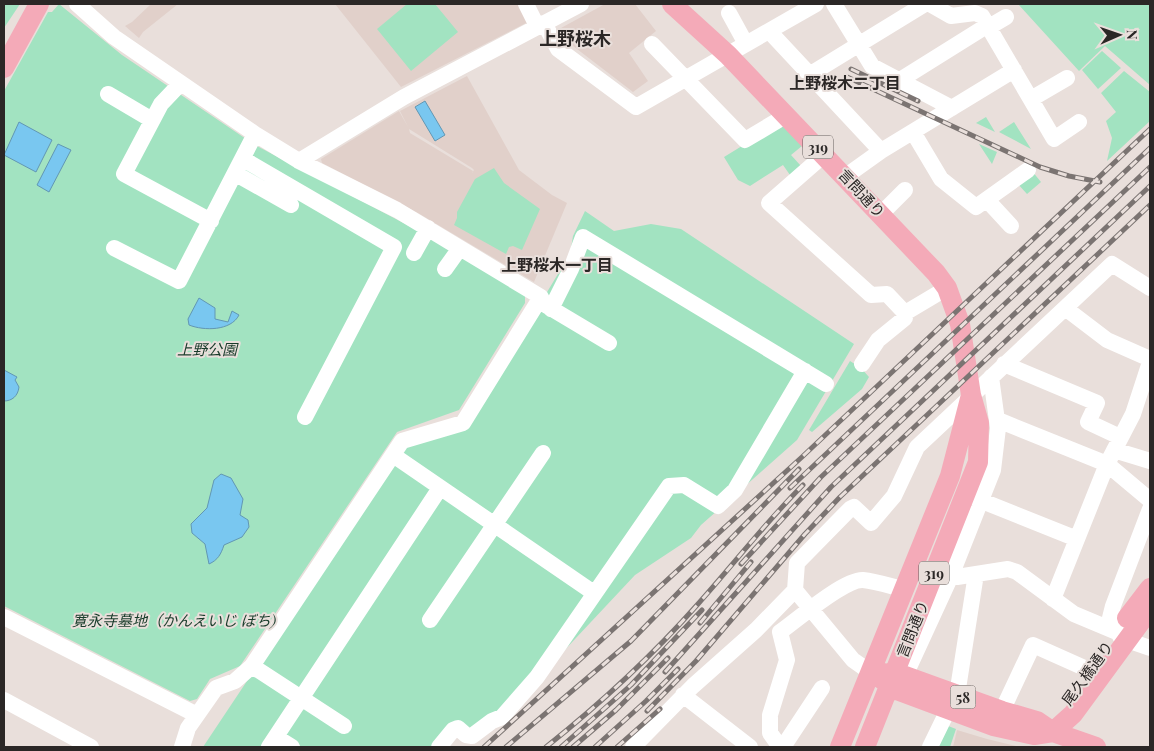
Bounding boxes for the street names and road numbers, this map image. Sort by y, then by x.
road number: 319 [803,136,833,158]
street label: 言問通り [834,164,890,222]
road number: 319 [919,562,949,584]
street label: 言問通り [891,597,933,661]
street label: 尾久橋通り [1057,637,1117,709]
road number: 58 [950,686,976,709]

